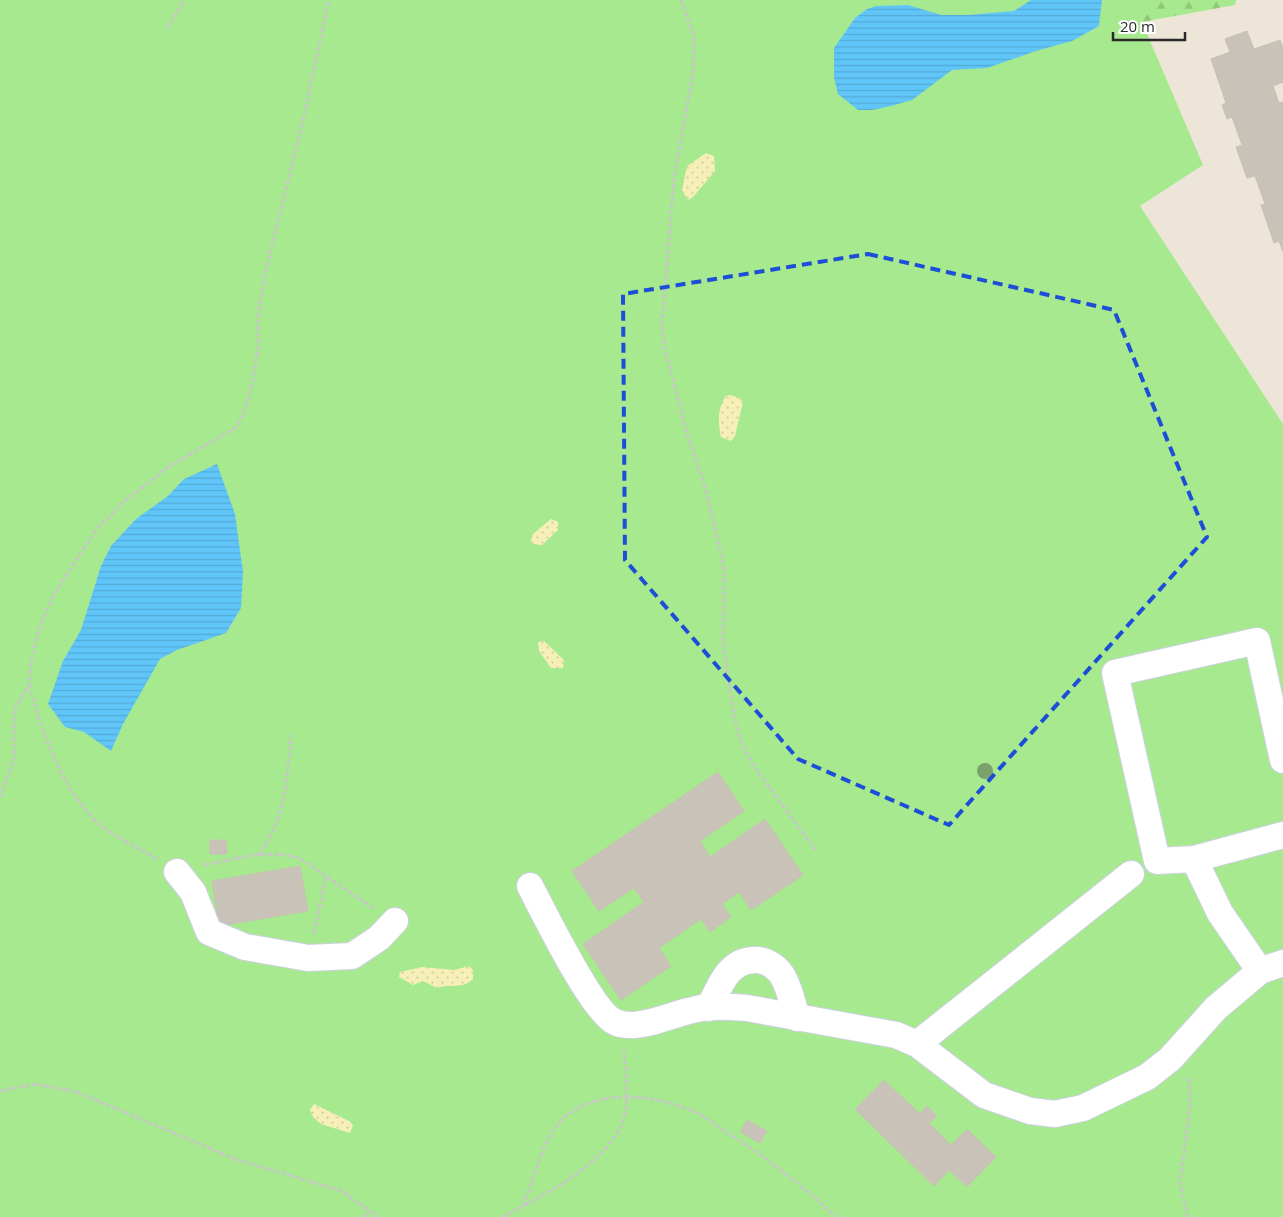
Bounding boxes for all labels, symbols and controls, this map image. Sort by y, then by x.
scale bar [1113,10,1186,42]
text: 20 m [1120,16,1155,36]

